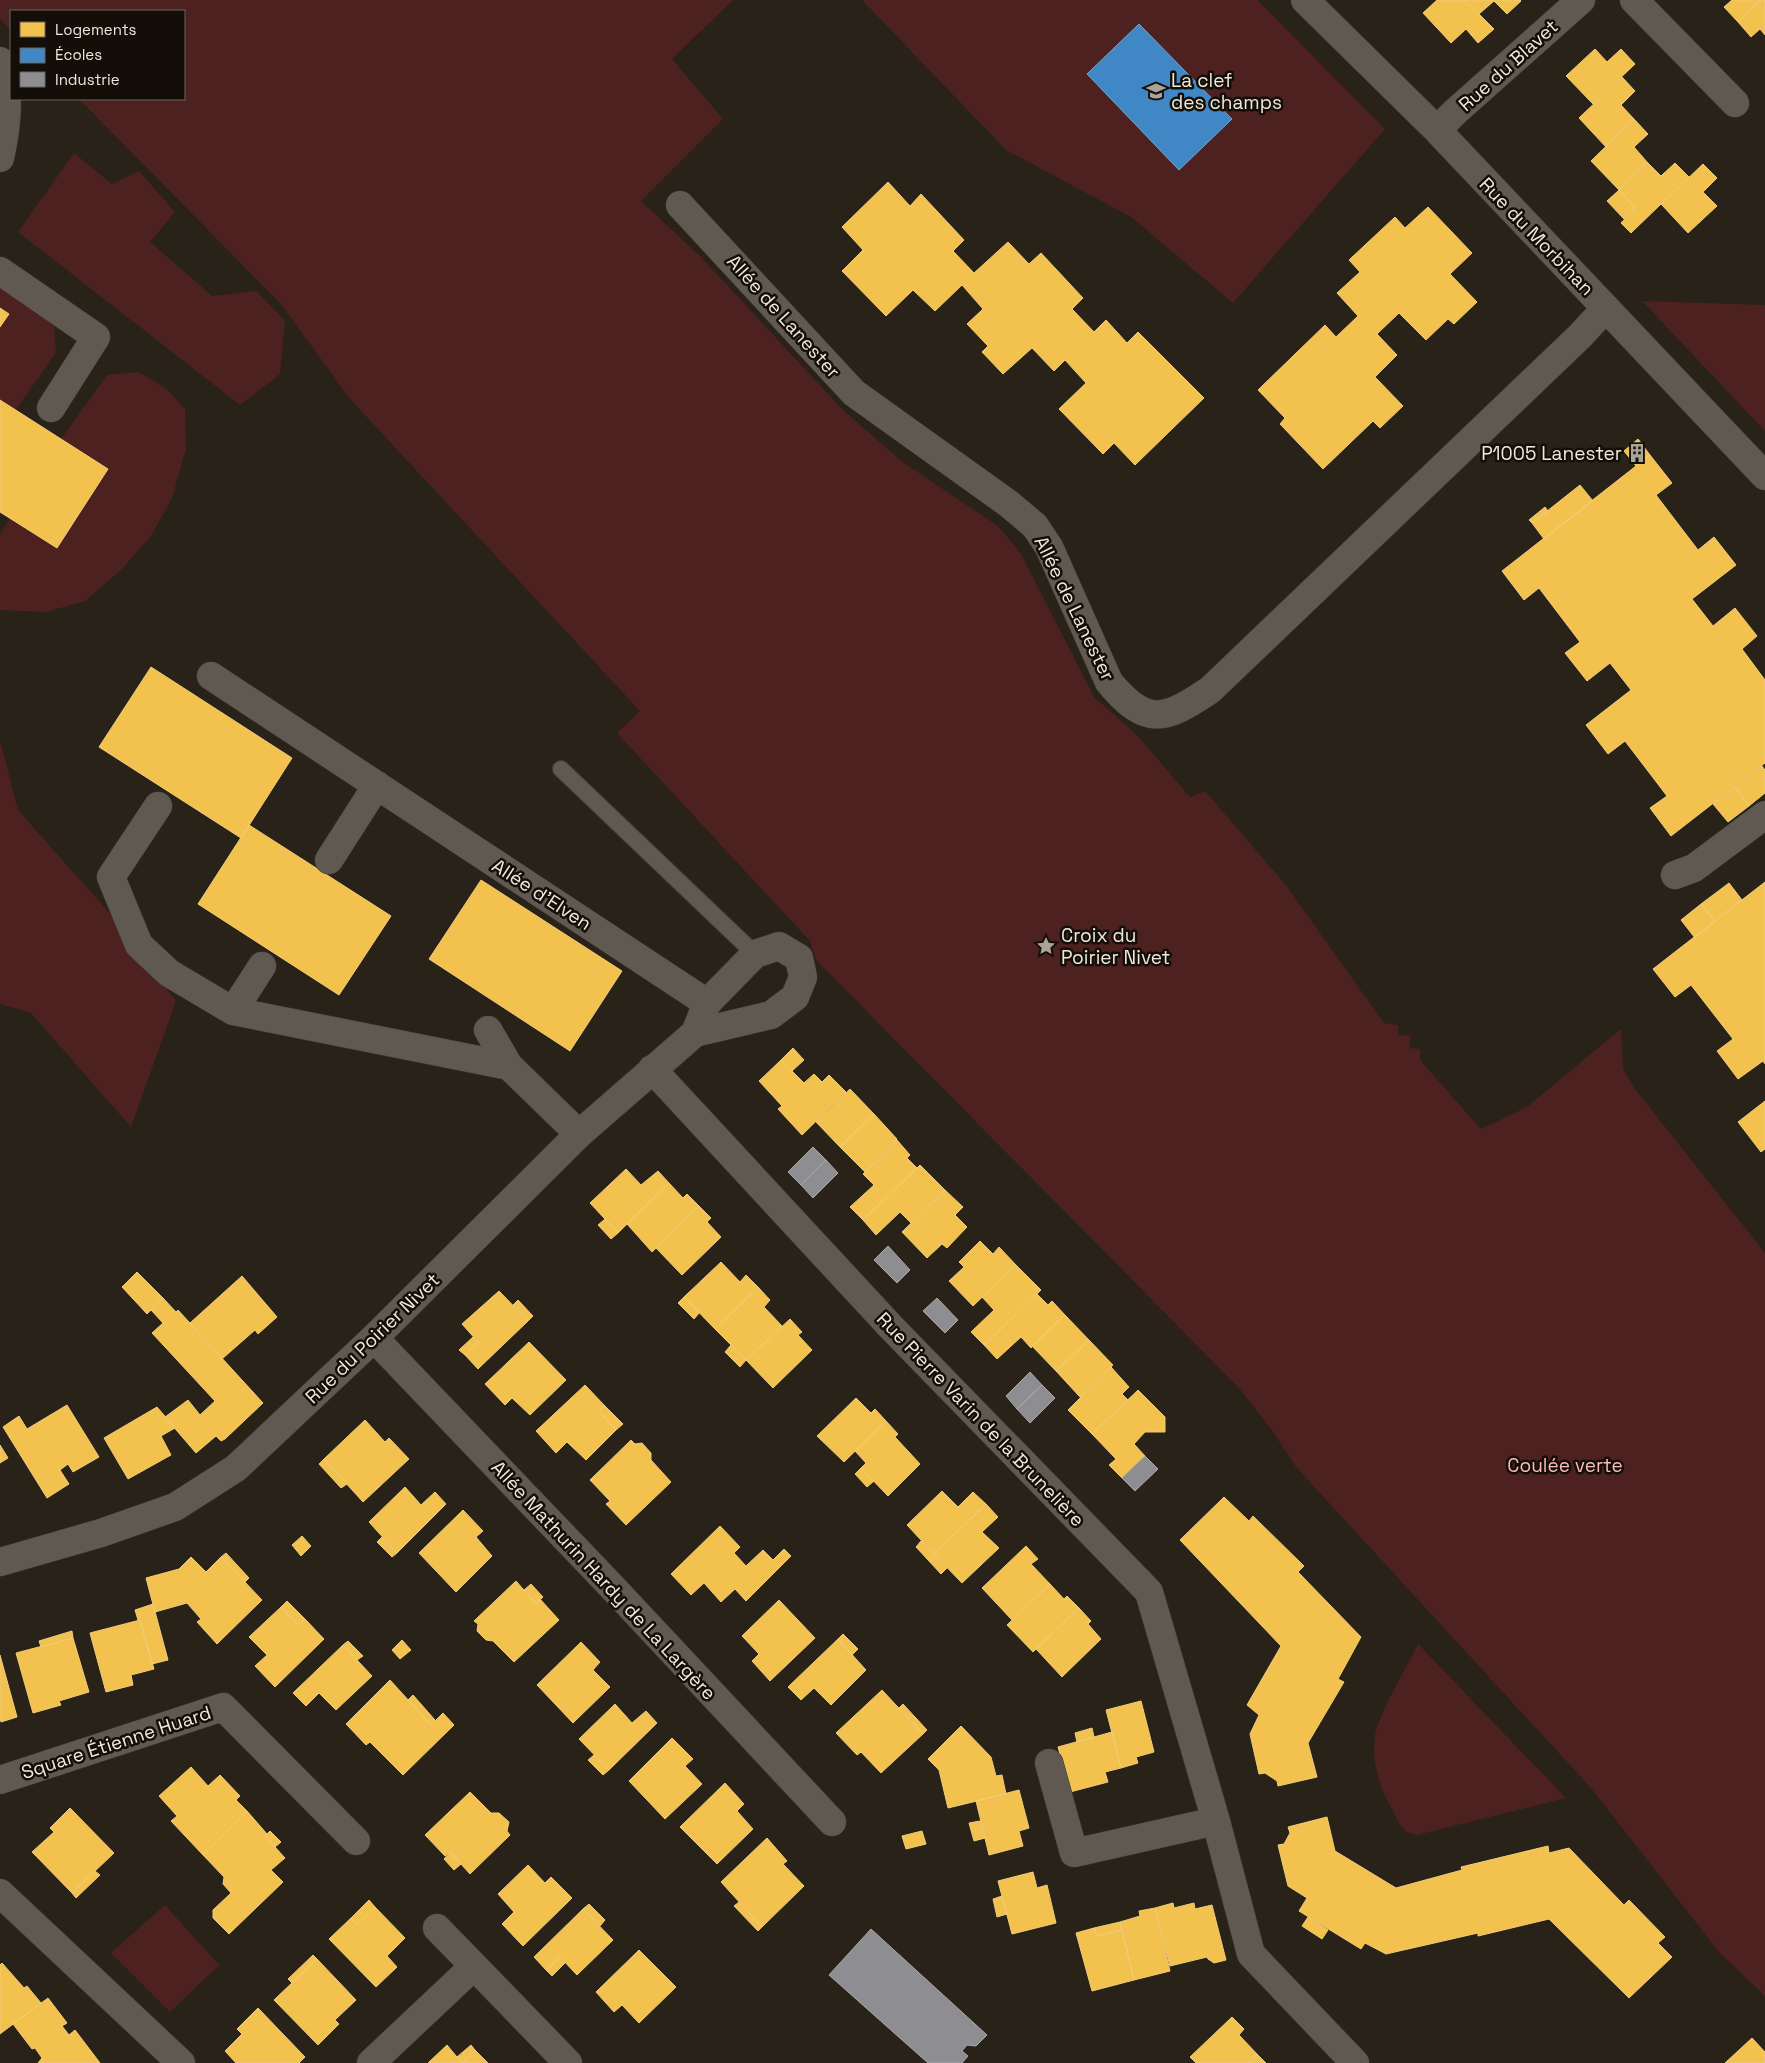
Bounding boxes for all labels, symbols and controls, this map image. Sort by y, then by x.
legend [10,10,185,100]
street label: Rue du Blavet [1453,14,1563,117]
text: Logements [55,20,137,39]
text: Écoles [55,45,102,64]
place label: La clef des champs [1171,68,1282,115]
text: Industrie [55,70,120,89]
school or university icon: La clef des champs [1145,80,1167,102]
street label: Rue du Morbihan [1474,172,1599,301]
street label: Allée de Lanester [722,249,846,383]
place label: P1005 Lanester [1481,441,1622,466]
building icon: P1005 Lanester [1626,442,1648,464]
street label: Allée de Lanester [1029,532,1120,685]
street label: Allée d'Elven [487,853,596,936]
place label: Croix du Poirier Nivet [1061,923,1170,970]
place icon: Croix du Poirier Nivet [1035,935,1057,957]
street label: Rue du Poirier Nivet [300,1268,445,1409]
street label: Rue Pierre Varin de la Brunelière [871,1307,1090,1532]
park label: Coulée verte [1507,1453,1623,1478]
street label: Allée Mathurin Hardy de La Largère [486,1455,721,1705]
street label: Square Étienne Huard [18,1700,214,1785]

